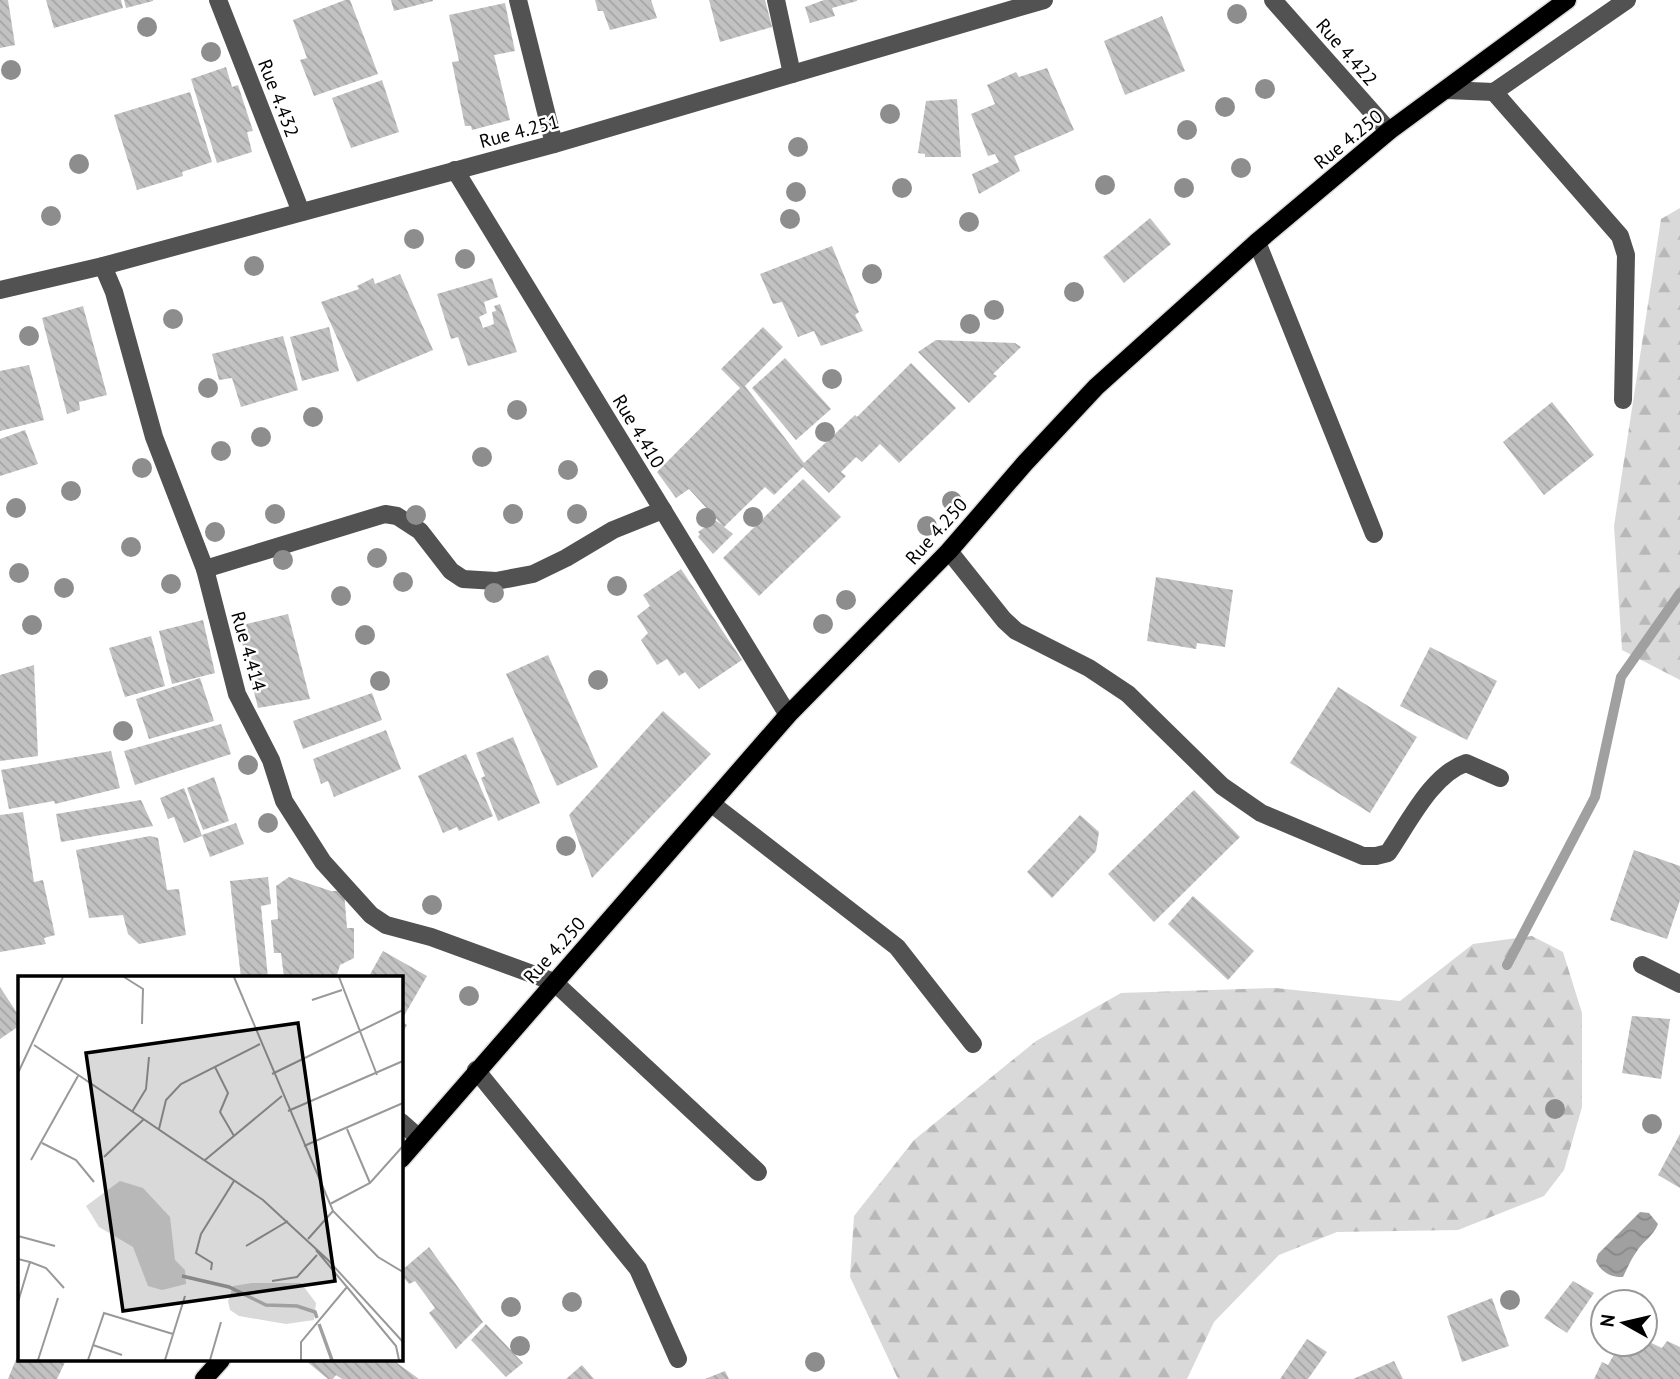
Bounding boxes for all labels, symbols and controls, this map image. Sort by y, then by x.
street label: Rue 4.422 [1311,13,1383,91]
street label: Rue 4.432 [253,56,305,140]
street label: Rue 4.250 [1309,104,1387,174]
street label: Rue 4.251 [476,109,562,153]
street label: Rue 4.410 [608,390,670,472]
street label: Rue 4.250 [900,493,972,569]
street label: Rue 4.414 [226,608,272,694]
street label: Rue 4.250 [518,912,590,988]
inset map [18,976,402,1362]
north arrow [1589,1288,1659,1358]
text: N [1594,1313,1620,1328]

